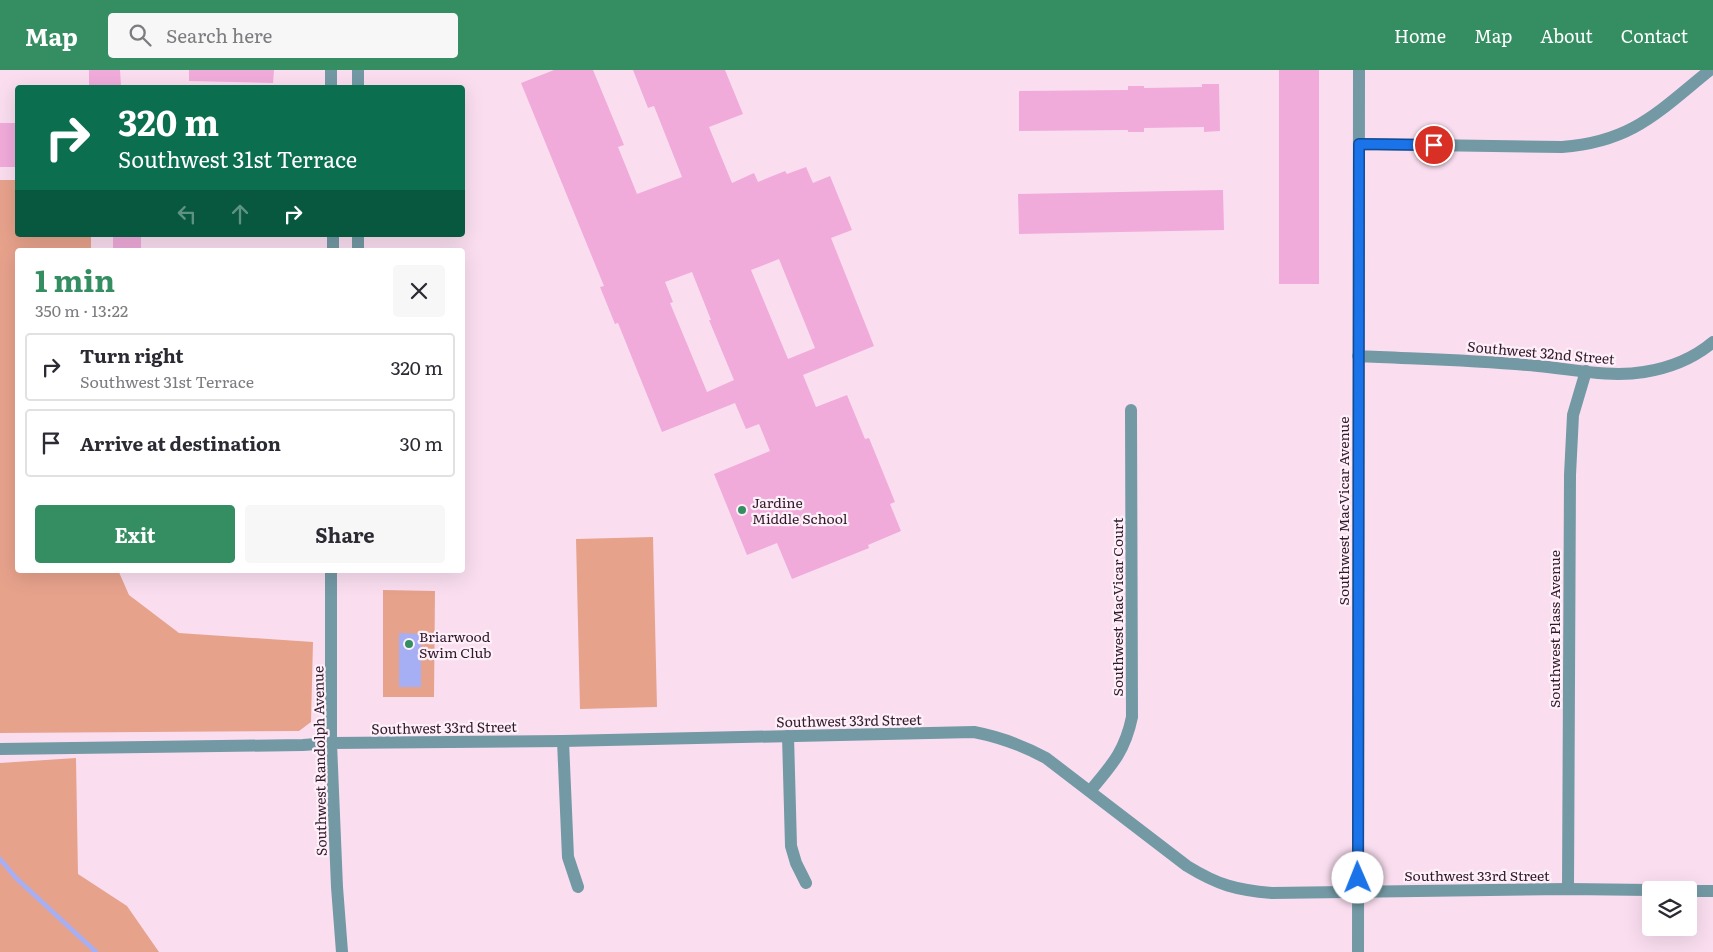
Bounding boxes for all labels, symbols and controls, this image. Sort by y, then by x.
search box [108,13,458,58]
text: Map [25,18,78,53]
icon: search [126,21,154,49]
text: Search here [166,21,272,49]
text: Home [1394,22,1446,49]
text: Map [1474,22,1512,49]
text: About [1540,22,1593,49]
text: Contact [1621,22,1688,49]
text: 320 m [118,95,219,147]
icon: right [35,105,100,170]
pin [1413,124,1455,166]
icon: arrive [1420,131,1448,159]
text: Southwest 31st Terrace [118,142,357,175]
icon: left [173,200,201,228]
icon: ahead [226,200,254,228]
icon: right [279,200,307,228]
text: 1 min [35,257,115,301]
button: close [393,265,445,317]
text: 350 m · 13:22 [35,298,128,322]
street label: Southwest 32nd Street [1467,336,1616,368]
text: Turn right [80,341,184,369]
icon: right [37,353,65,381]
text: 320 m [390,353,443,381]
text: Southwest 31st Terrace [80,369,254,393]
street label: Southwest MacVicar Avenue [1333,417,1353,605]
icon: arrive [37,429,65,457]
text: Arrive at destination [80,429,281,457]
text: 30 m [399,429,443,457]
place label: Jardine Middle School [752,492,848,528]
marker: Jardine Middle School [736,504,748,516]
button: Exit [35,505,235,563]
button: Share [245,505,445,563]
street label: Southwest MacVicar Court [1107,517,1127,696]
street label: Southwest Plass Avenue [1544,550,1564,708]
place label: Briarwood Swim Club [419,626,492,662]
marker: Briarwood Swim Club [403,638,415,650]
street label: Southwest Randolph Avenue [307,666,331,856]
street label: Southwest 33rd Street [776,709,922,731]
street label: Southwest 33rd Street [371,716,517,738]
position arrow [1331,851,1383,903]
street label: Southwest 33rd Street [1404,865,1550,885]
map controls [1642,881,1697,936]
button: layers [1642,881,1697,936]

